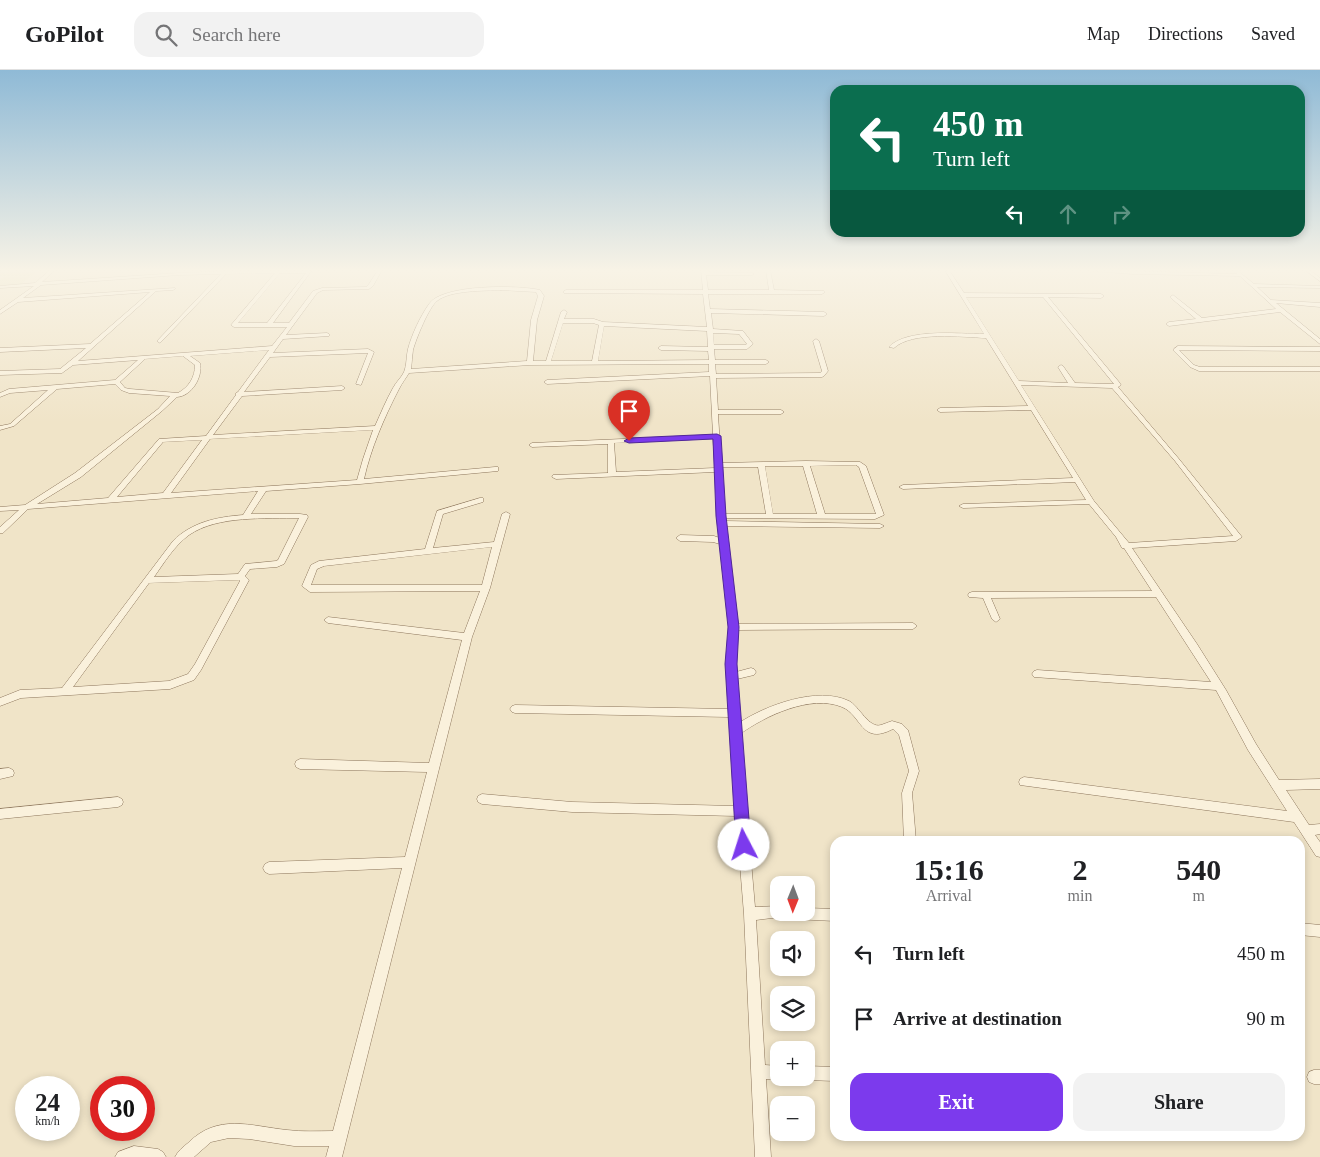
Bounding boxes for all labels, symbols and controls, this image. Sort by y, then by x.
search box [134,12,484,57]
text: GoPilot [25,21,104,47]
icon: search [152,21,180,49]
text: Search here [192,24,281,45]
text: Map [1087,24,1120,44]
text: Directions [1148,24,1223,44]
text: Saved [1251,24,1295,44]
icon: left [850,105,915,170]
text: 450 m [933,105,1023,144]
text: Turn left [933,146,1010,171]
icon: left [1001,200,1029,228]
icon: ahead [1054,200,1082,228]
icon: right [1107,200,1135,228]
pin [608,390,650,441]
icon: arrive [615,397,643,425]
position arrow [717,818,769,870]
text: 15:16 [914,853,984,886]
text: 2 [1072,853,1087,886]
text: 540 [1176,853,1221,886]
north arrow [770,876,815,921]
map controls [770,876,815,1141]
text: Arrival [926,887,972,904]
text: min [1068,887,1092,904]
text: m [1192,887,1205,904]
button: sound [770,931,815,976]
icon: left [850,940,878,968]
text: Turn left [893,943,965,964]
text: 450 m [1237,943,1285,964]
button: layers [770,986,815,1031]
icon: arrive [850,1005,878,1033]
text: Arrive at destination [893,1008,1062,1029]
text: 90 m [1246,1008,1285,1029]
button: + [770,1041,815,1086]
button: Exit [850,1073,1063,1131]
button: Share [1073,1073,1285,1131]
speed limit sign: 30 [90,1076,155,1141]
text: 24 [35,1089,60,1116]
button: − [770,1096,815,1141]
text: km/h [35,1114,60,1128]

